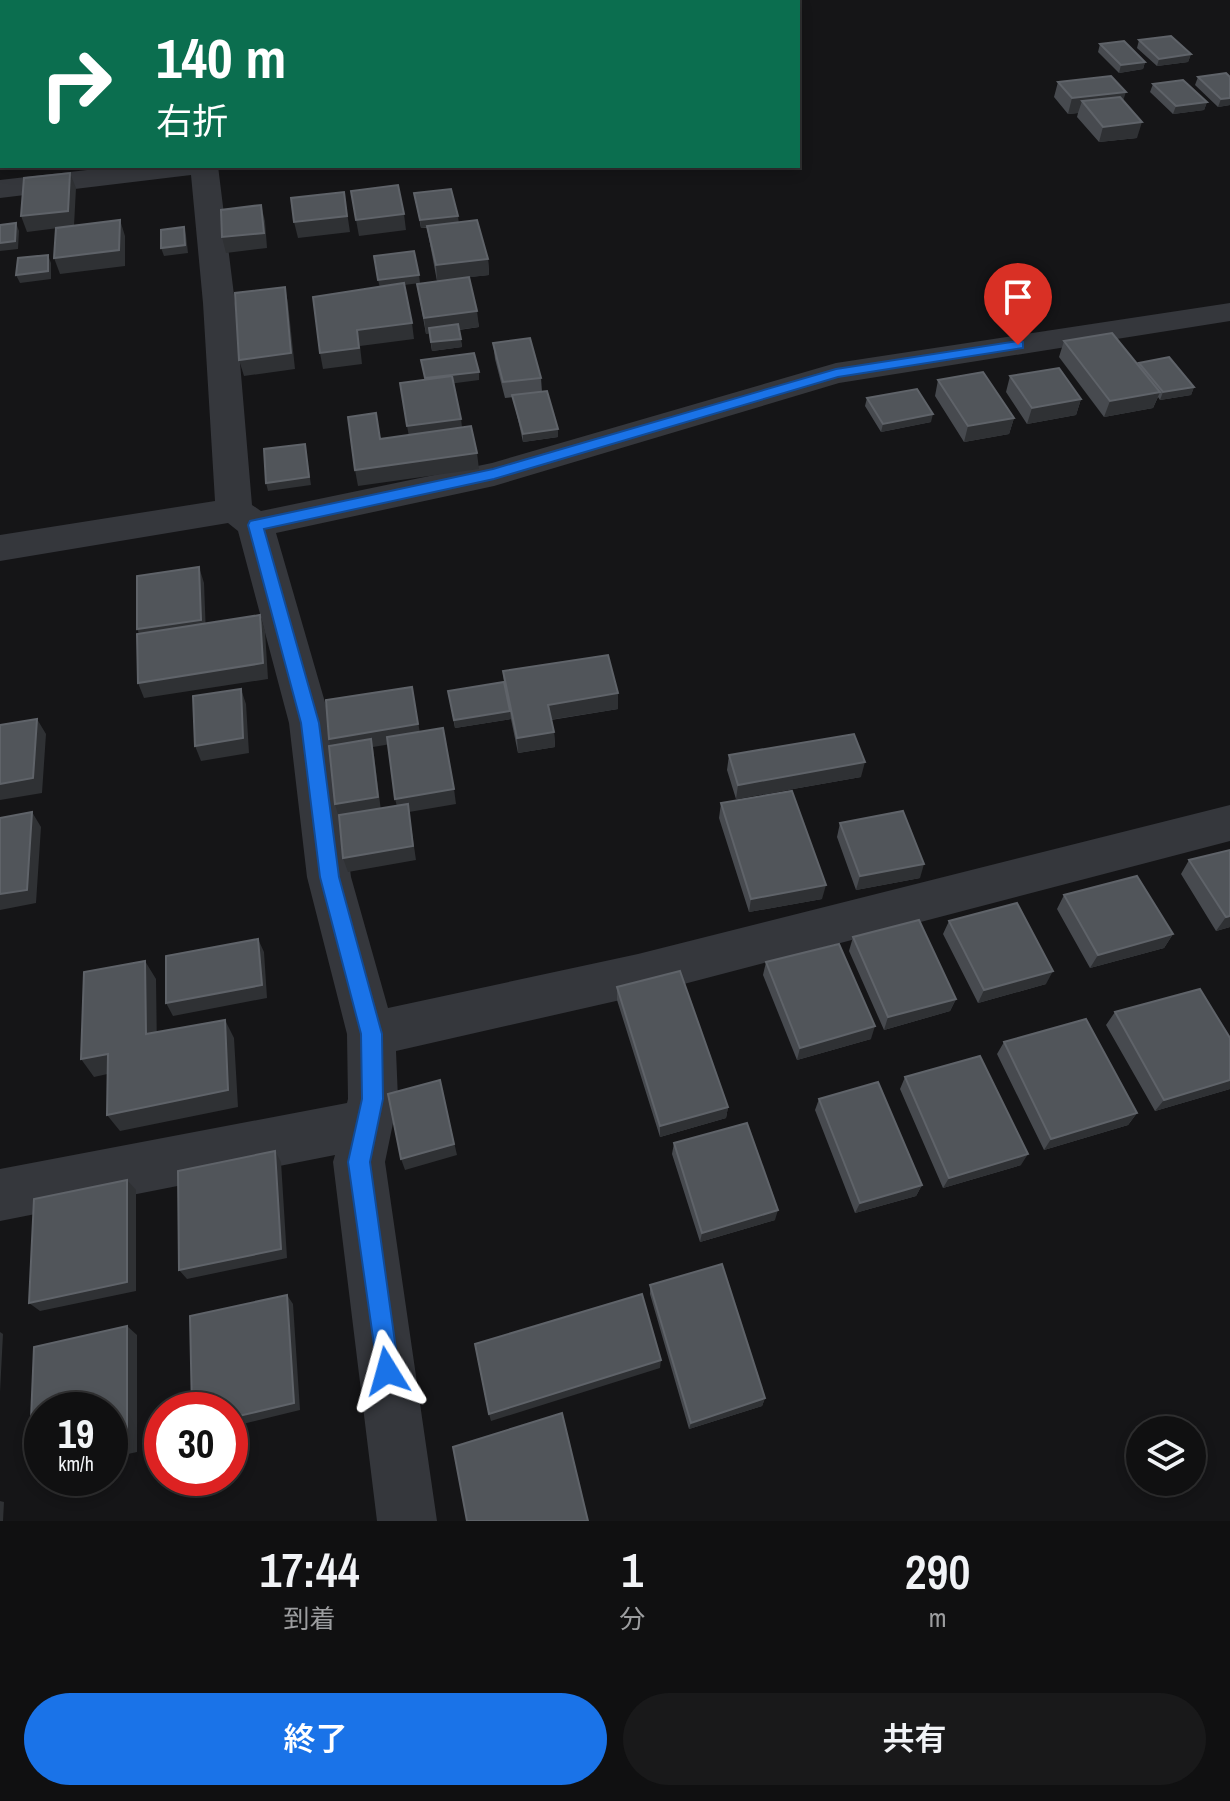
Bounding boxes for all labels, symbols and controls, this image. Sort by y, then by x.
text: 140 m [156,20,286,95]
icon: right [24,32,128,136]
text: 右折 [156,97,228,145]
pin [984,263,1052,345]
icon: arrive [996,275,1040,319]
position arrow [345,1329,429,1413]
speed limit sign: 30 [144,1392,248,1496]
text: 19 [58,1407,94,1460]
map controls [1126,1416,1206,1496]
button: layers [1126,1416,1206,1496]
text: km/h [58,1450,94,1477]
text: 17:44 [260,1537,360,1602]
text: 1 [621,1537,643,1602]
text: 290 [905,1539,970,1604]
text: m [929,1600,946,1635]
text: 到着 [284,1601,336,1636]
text: 分 [619,1601,645,1636]
button: 終了 [24,1693,607,1785]
button: 共有 [623,1693,1206,1785]

